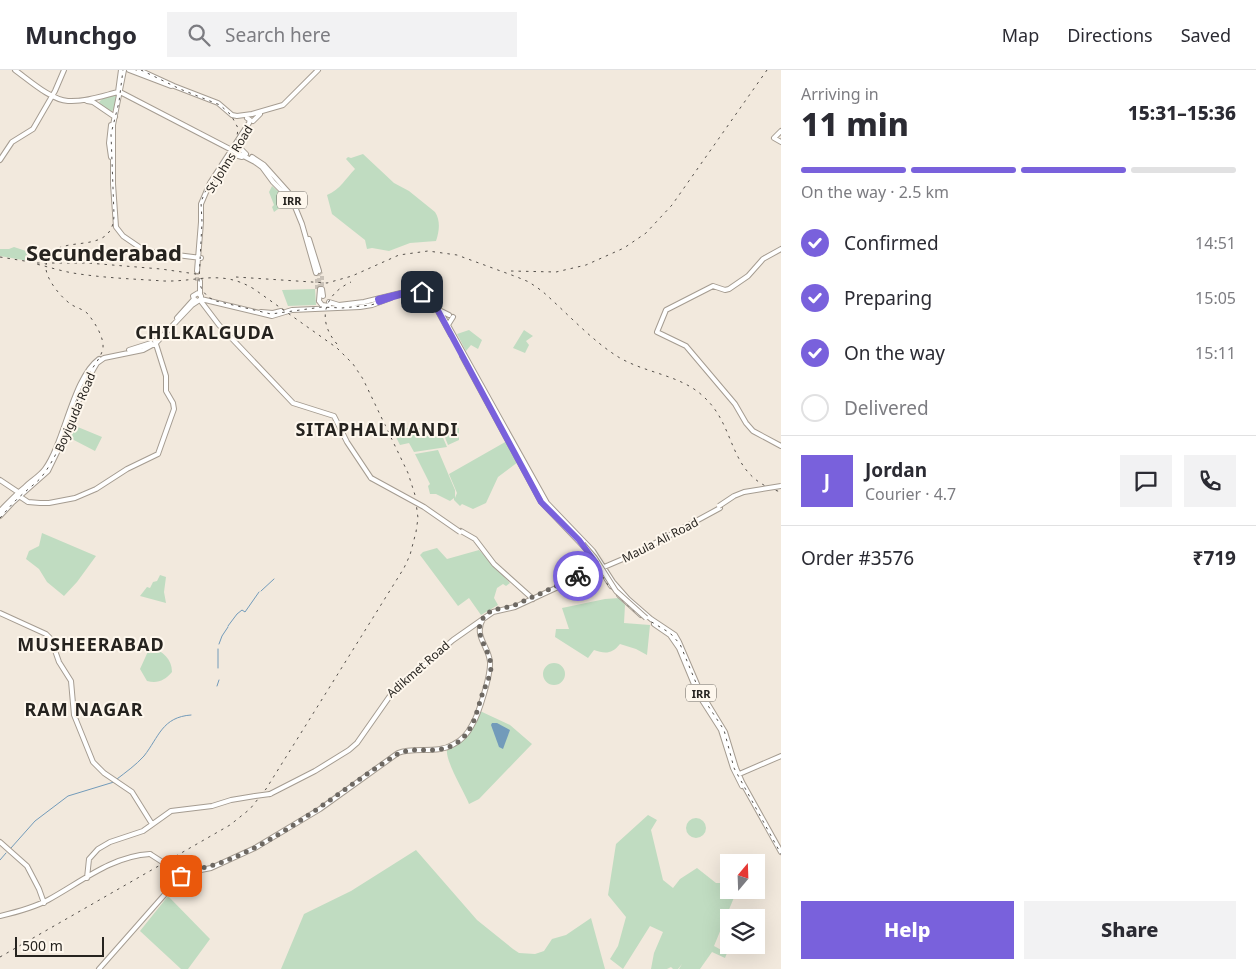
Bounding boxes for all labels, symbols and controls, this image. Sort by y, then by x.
search box [167,12,517,57]
text: Munchgo [25,18,137,51]
icon: search [185,21,213,49]
text: Search here [225,22,331,48]
text: Map [1002,23,1039,47]
text: Directions [1067,23,1153,47]
text: Saved [1181,23,1231,47]
text: Arriving in [801,83,879,105]
text: 15:31–15:36 [1128,100,1236,126]
text: 11 min [801,102,909,145]
street label: St Johns Road [201,122,257,196]
text: On the way · 2.5 km [801,181,949,203]
road number: IRR [277,192,307,208]
icon: check [801,229,829,257]
text: Confirmed [844,230,939,256]
text: 14:51 [1195,232,1236,254]
district label: Secunderabad [26,237,182,267]
pin [401,271,443,313]
icon: home [408,278,436,306]
icon: check [801,284,829,312]
text: Preparing [844,285,932,311]
text: 15:05 [1195,287,1236,309]
district label: CHILKALGUDA [135,320,275,344]
icon: check [801,339,829,367]
text: On the way [844,340,945,366]
text: 15:11 [1195,342,1236,364]
street label: Boyiguda Road [51,370,99,454]
text: Delivered [844,395,929,421]
district label: SITAPHALMANDI [295,417,459,441]
button: chat [1120,455,1172,507]
button: phone [1184,455,1236,507]
text: Jordan [865,457,927,483]
text: J [824,468,830,494]
text: Courier · 4.7 [865,483,956,505]
street label: Maula Ali Road [619,513,701,567]
text: Order #3576 [801,545,914,571]
text: ₹719 [1193,545,1236,571]
courier [553,551,603,601]
icon: bike [564,562,592,590]
district label: MUSHEERABAD [17,632,165,656]
street label: Adikmet Road [383,637,453,701]
road number: IRR [686,684,716,702]
district label: RAM NAGAR [25,697,143,721]
north arrow [720,854,765,899]
map controls [720,854,765,954]
pin [160,855,202,897]
icon: bag [167,862,195,890]
button: Help [801,901,1014,959]
button: Share [1024,901,1236,959]
button: layers [720,909,765,954]
scale bar [15,934,104,957]
text: 500 m [22,936,63,955]

